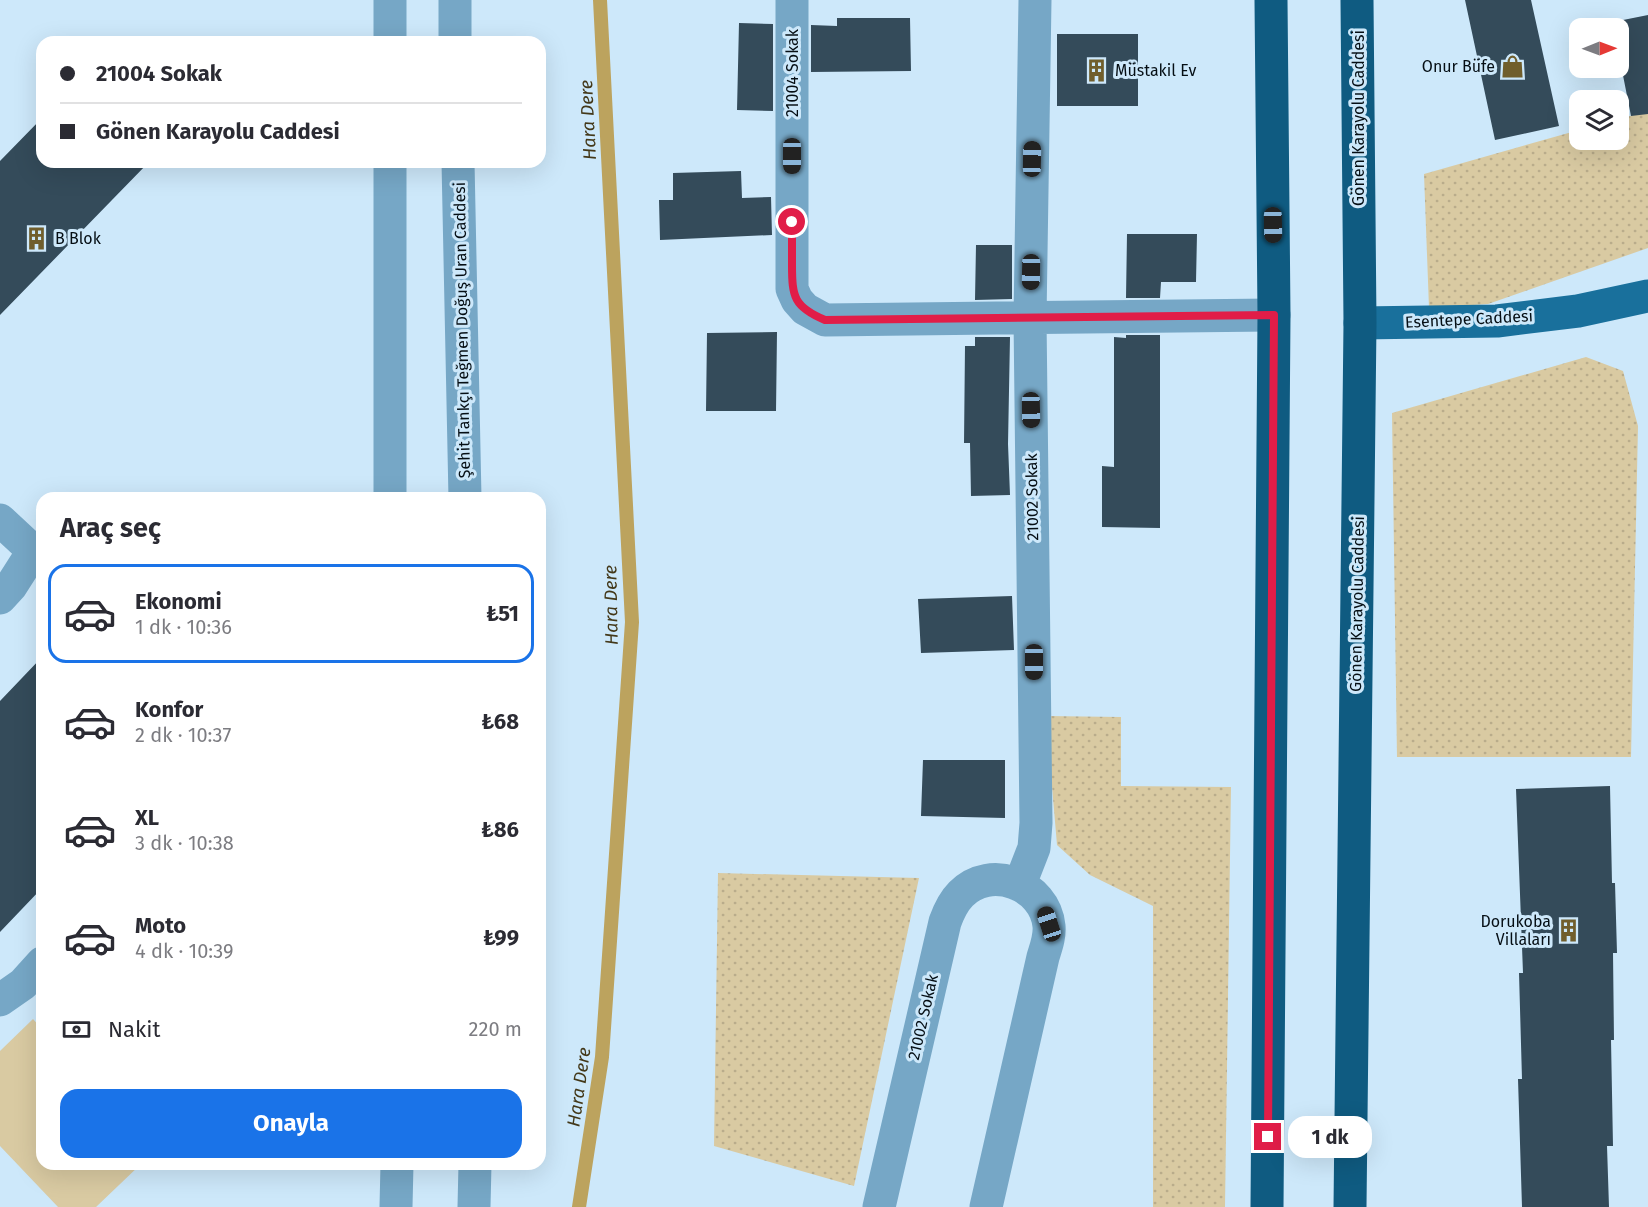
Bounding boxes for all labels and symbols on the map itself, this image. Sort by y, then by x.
north arrow [1569,18,1629,78]
street label: 21004 Sokak [783,28,802,117]
street label: Gönen Karayolu Caddesi [1349,30,1368,206]
shop icon: Onur Büfe [1500,53,1526,79]
building icon: Müstakil Ev [1084,57,1110,83]
place label: Onur Büfe [1422,57,1495,76]
place label: Müstakil Ev [1115,61,1196,80]
water label: Hara Dere [575,79,601,161]
car [783,138,801,174]
car [1023,141,1041,177]
street label: Şehit Tankçı Teğmen Doğuş Uran Caddesi [450,182,475,478]
car [1264,207,1282,243]
route start [778,208,805,235]
building icon: B Blok [24,225,50,251]
place label: B Blok [55,229,102,248]
car [1022,254,1040,290]
street label: Esentepe Caddesi [1405,306,1533,332]
car [1022,392,1040,428]
street label: 21002 Sokak [1022,452,1042,541]
street label: Gönen Karayolu Caddesi [1346,516,1368,692]
water label: Hara Dere [599,565,623,645]
car [1025,644,1043,680]
car [1035,904,1063,944]
place label: Dorukoba Villaları [1480,912,1551,949]
building icon: Dorukoba Villaları [1556,917,1582,943]
street label: 21002 Sokak [904,972,942,1062]
water label: Hara Dere [563,1046,595,1128]
callout: 1 dk [1289,1116,1373,1158]
route end [1254,1123,1281,1150]

